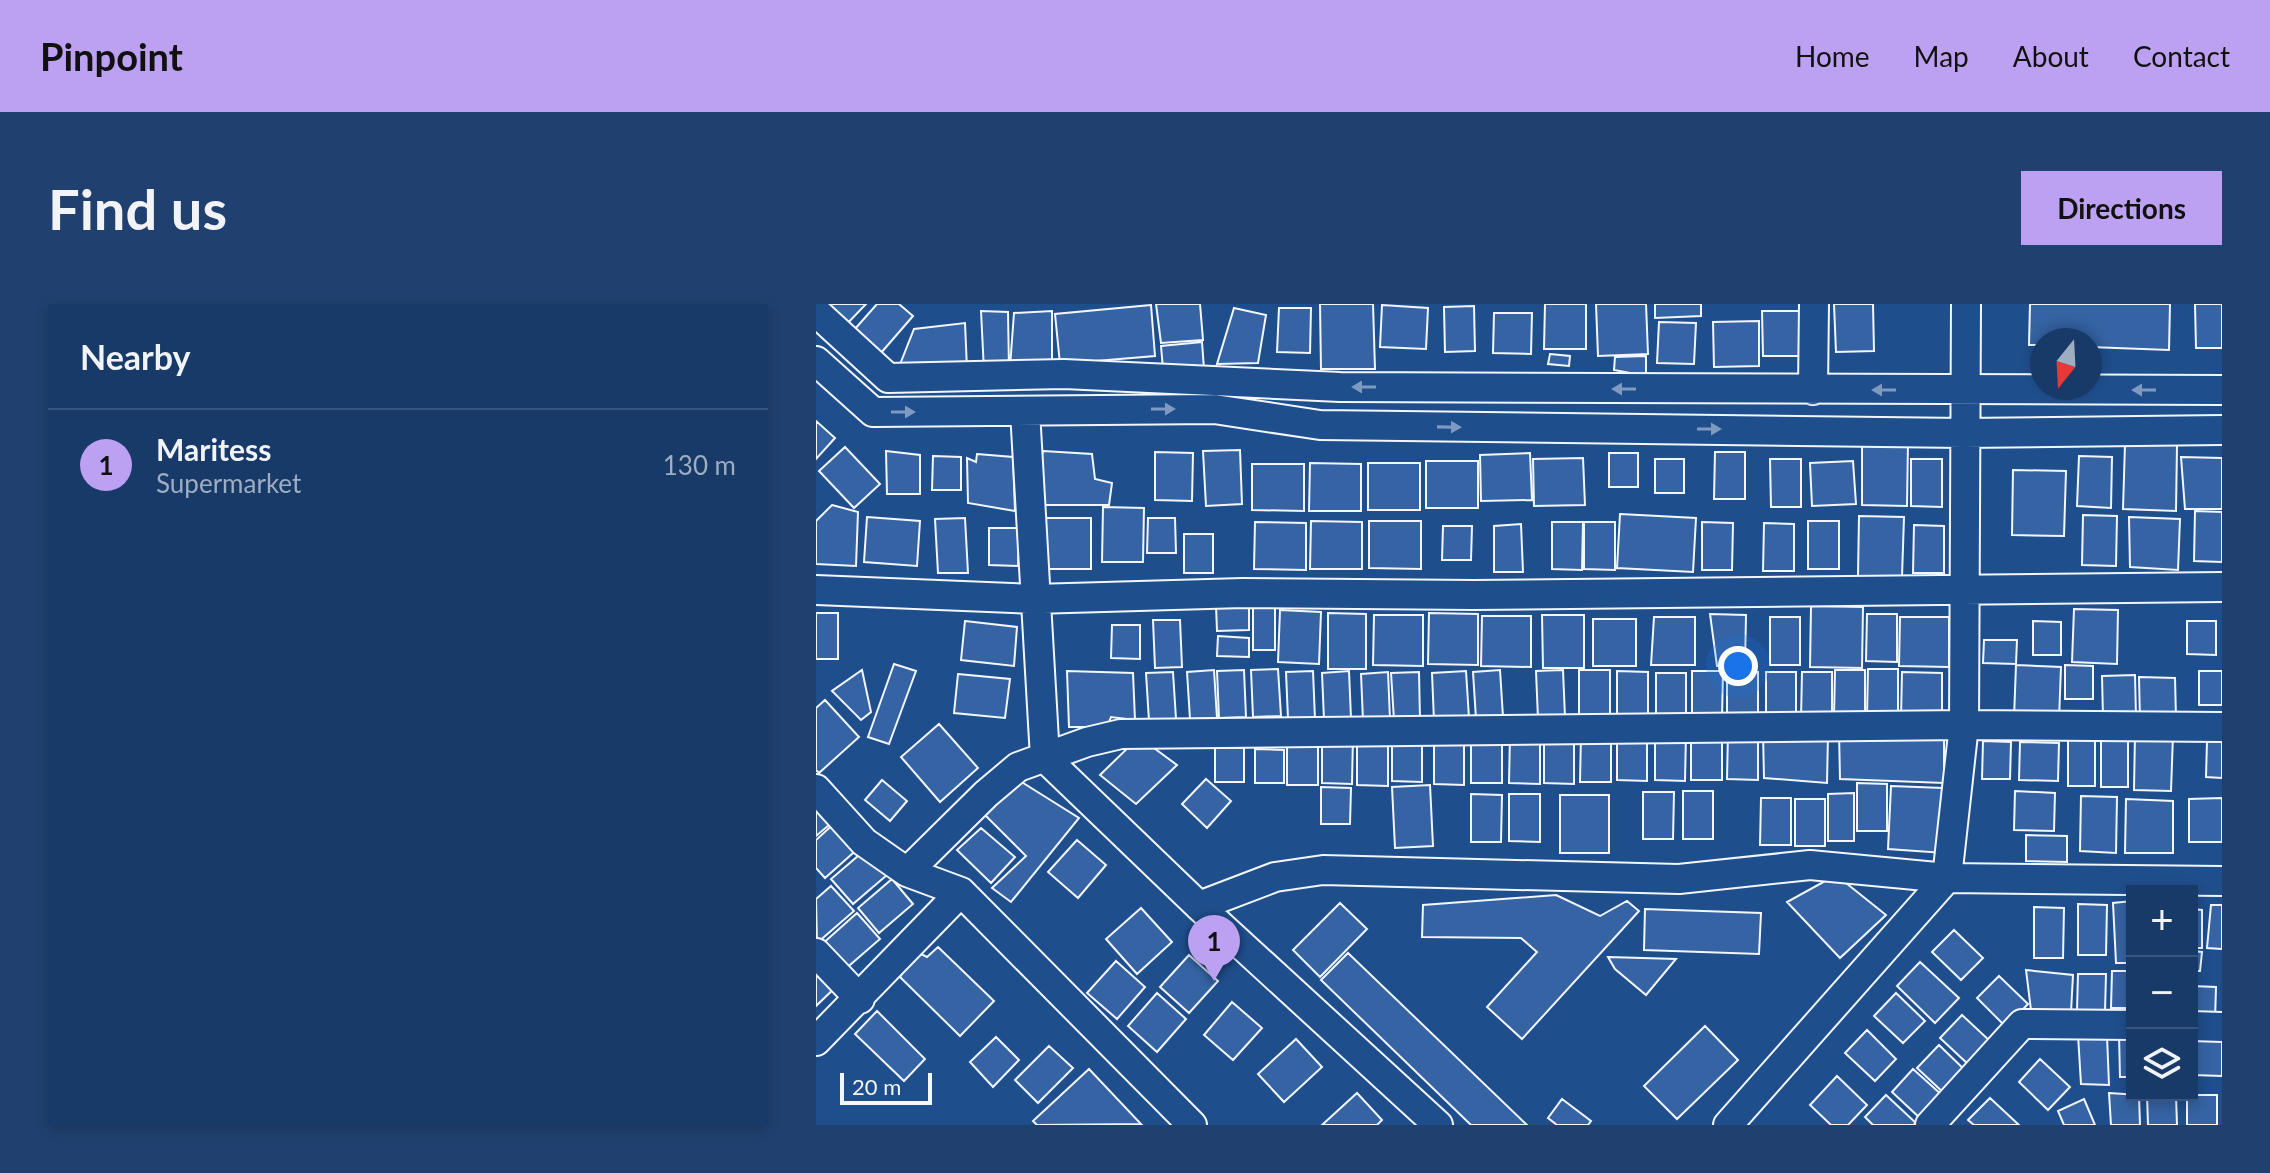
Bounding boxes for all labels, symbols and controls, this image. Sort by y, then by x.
text: Pinpoint [40,33,183,79]
text: Home [1795,39,1870,73]
text: Map [1914,39,1969,73]
text: About [2013,39,2089,73]
text: Contact [2133,39,2230,73]
button: Directions [2021,171,2222,245]
text: Find us [48,175,227,242]
north arrow [2030,328,2102,400]
text: Nearby [80,336,191,377]
one-way arrow [1351,381,1376,393]
one-way arrow [1611,383,1636,395]
one-way arrow [1871,384,1896,396]
one-way arrow [2131,384,2156,396]
one-way arrow [1151,403,1176,415]
one-way arrow [891,406,916,418]
one-way arrow [1437,421,1462,433]
one-way arrow [1697,423,1722,435]
text: Maritess [156,431,271,467]
text: 1 [98,449,114,481]
text: 130 m [663,449,736,481]
text: Supermarket [156,467,301,499]
your location [1718,646,1758,686]
map controls [2126,885,2198,1101]
button: + [2126,885,2198,957]
pin: 1 [1188,915,1240,981]
button: − [2126,957,2198,1029]
button: layers [2126,1029,2198,1101]
scale bar [840,1069,932,1105]
text: 20 m [852,1073,901,1100]

